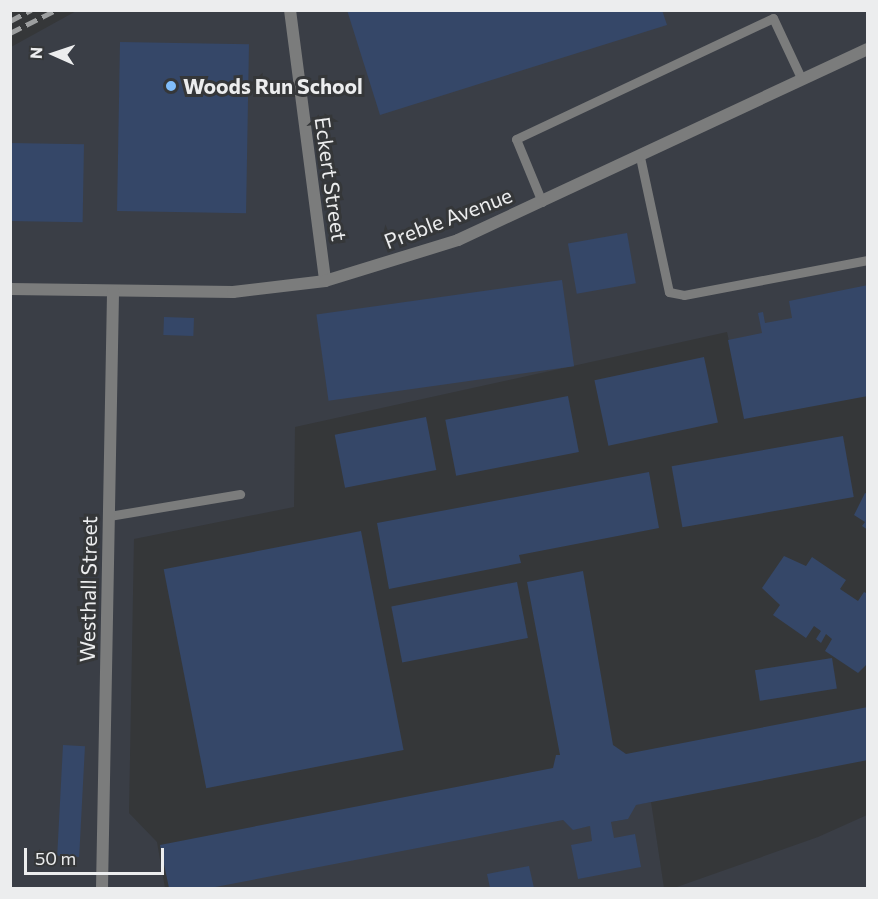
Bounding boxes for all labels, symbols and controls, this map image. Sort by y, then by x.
north arrow [24,24,84,84]
text: N [26,47,45,60]
place label: Woods Run School [183,73,363,99]
marker: Woods Run School [164,79,178,93]
street label: Eckert Street [310,115,352,243]
street label: Preble Avenue [380,182,516,254]
street label: Westhall Street [74,516,102,662]
scale bar [27,836,166,874]
text: 50 m [35,847,76,869]

